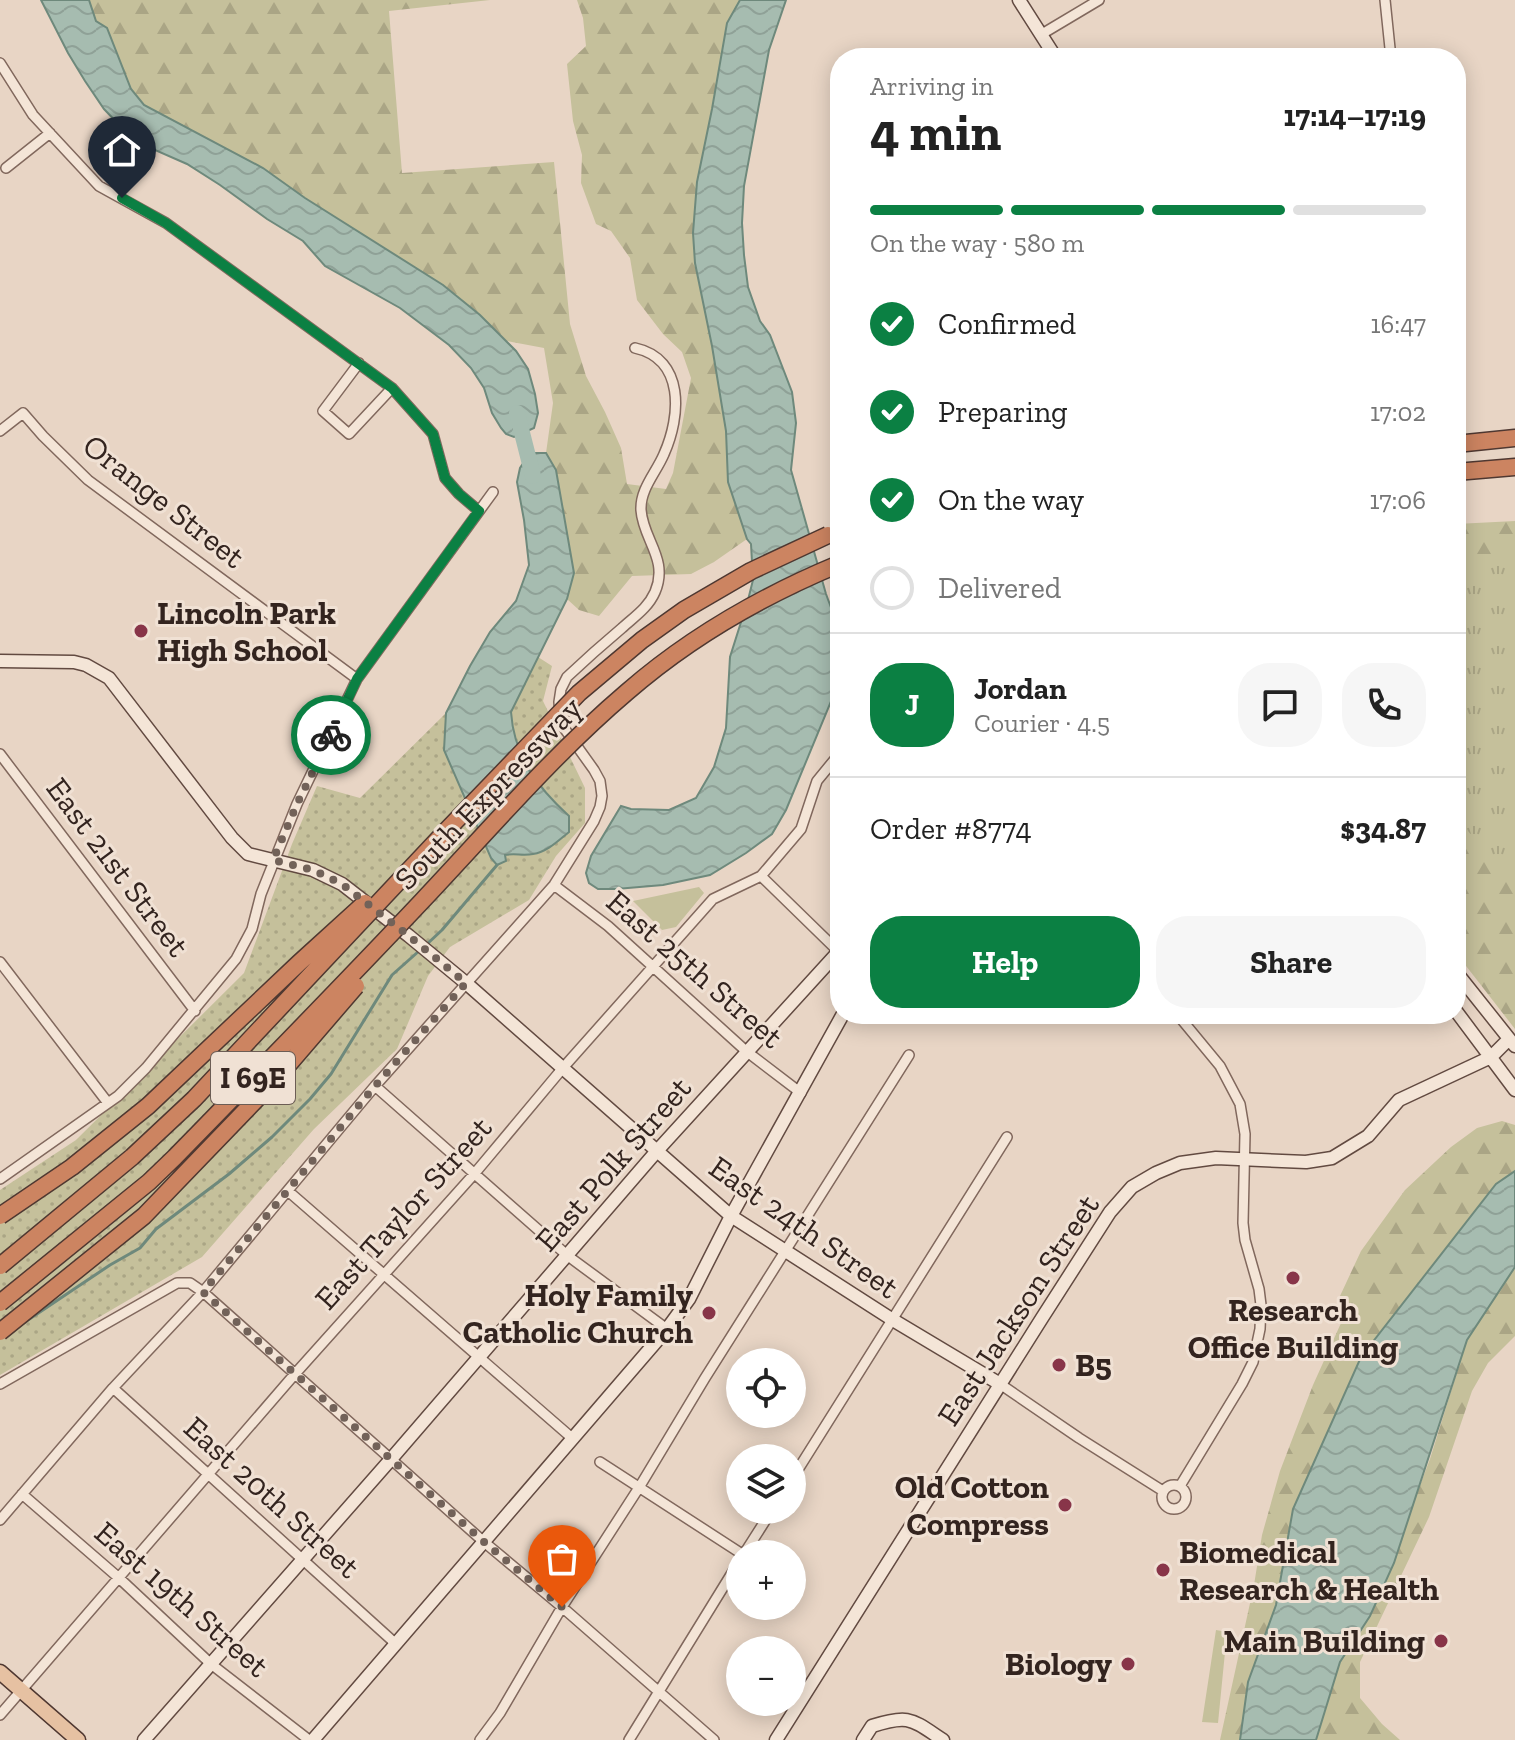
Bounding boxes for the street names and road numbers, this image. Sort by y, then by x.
street label: Orange Street [76,426,253,576]
street label: South Expressway [386,688,590,897]
street label: East 21st Street [39,770,198,964]
street label: East 25th Street [599,882,791,1056]
road number: I 69E [211,1052,295,1104]
street label: East Polk Street [527,1069,699,1259]
street label: East Taylor Street [307,1109,499,1317]
street label: East 24th Street [702,1148,906,1306]
street label: East Jackson Street [929,1187,1107,1433]
street label: East 20th Street [176,1408,368,1586]
street label: East 19th Street [87,1513,277,1685]

